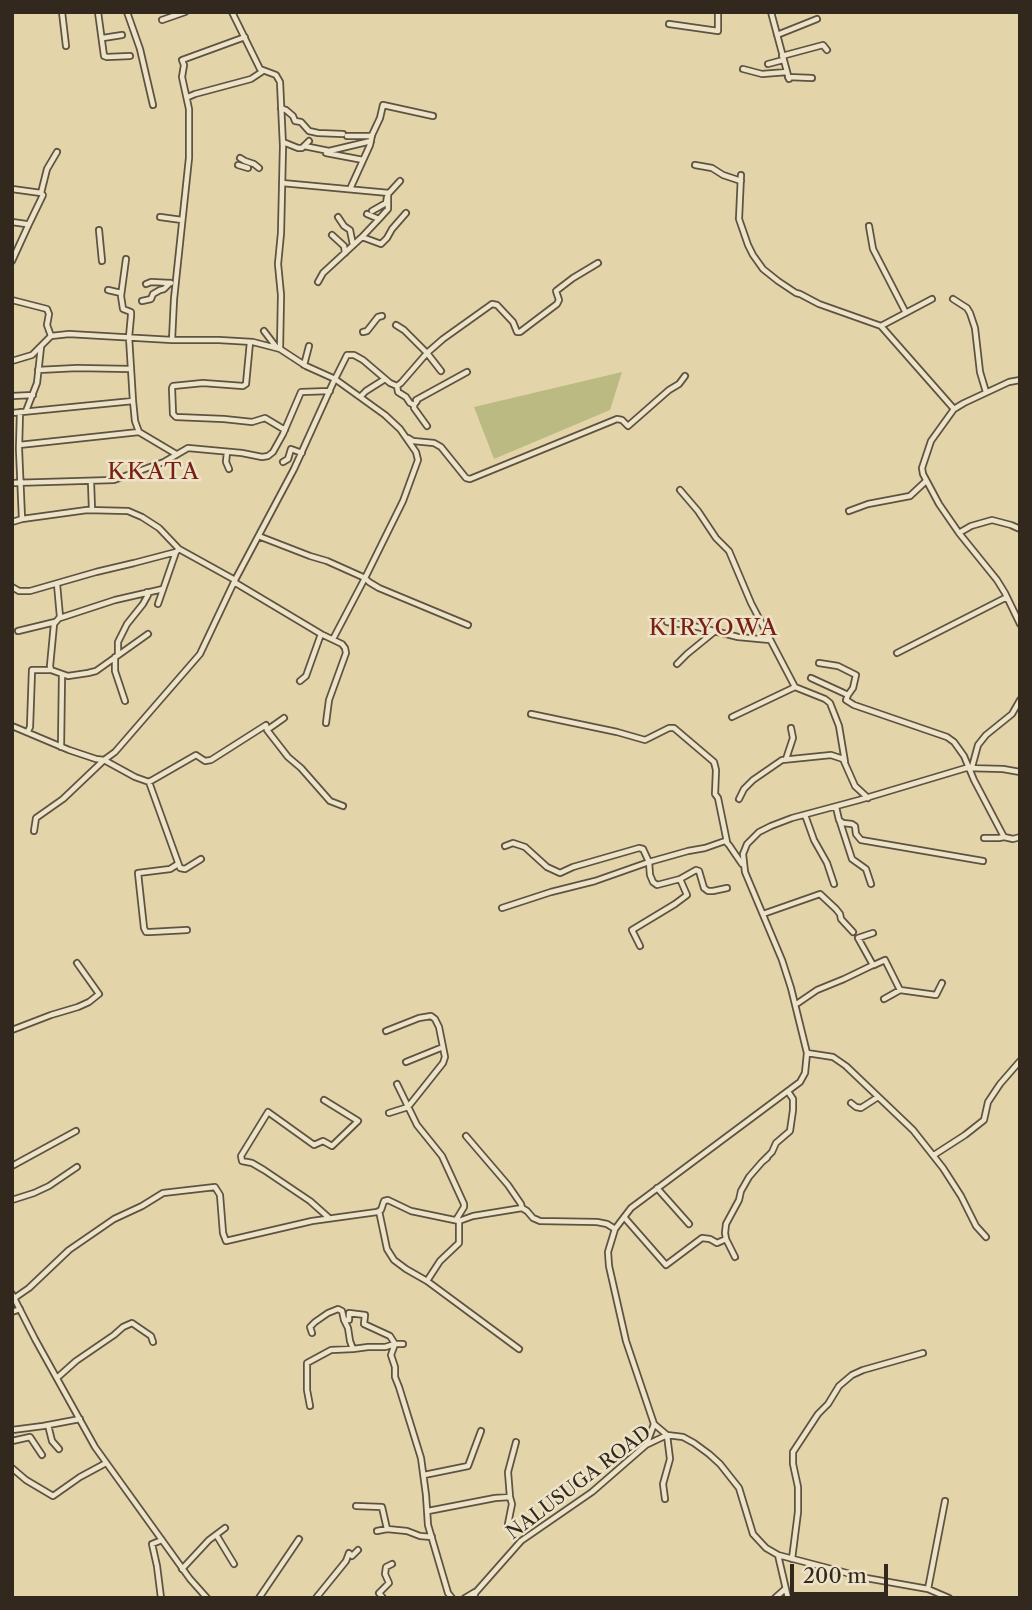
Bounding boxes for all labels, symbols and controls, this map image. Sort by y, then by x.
district label: KKATA [108,458,200,486]
district label: KIRYOWA [650,614,778,642]
street label: NALUSUGA ROAD [502,1421,656,1545]
scale bar [794,1550,892,1594]
text: 200 m [803,1563,867,1588]

